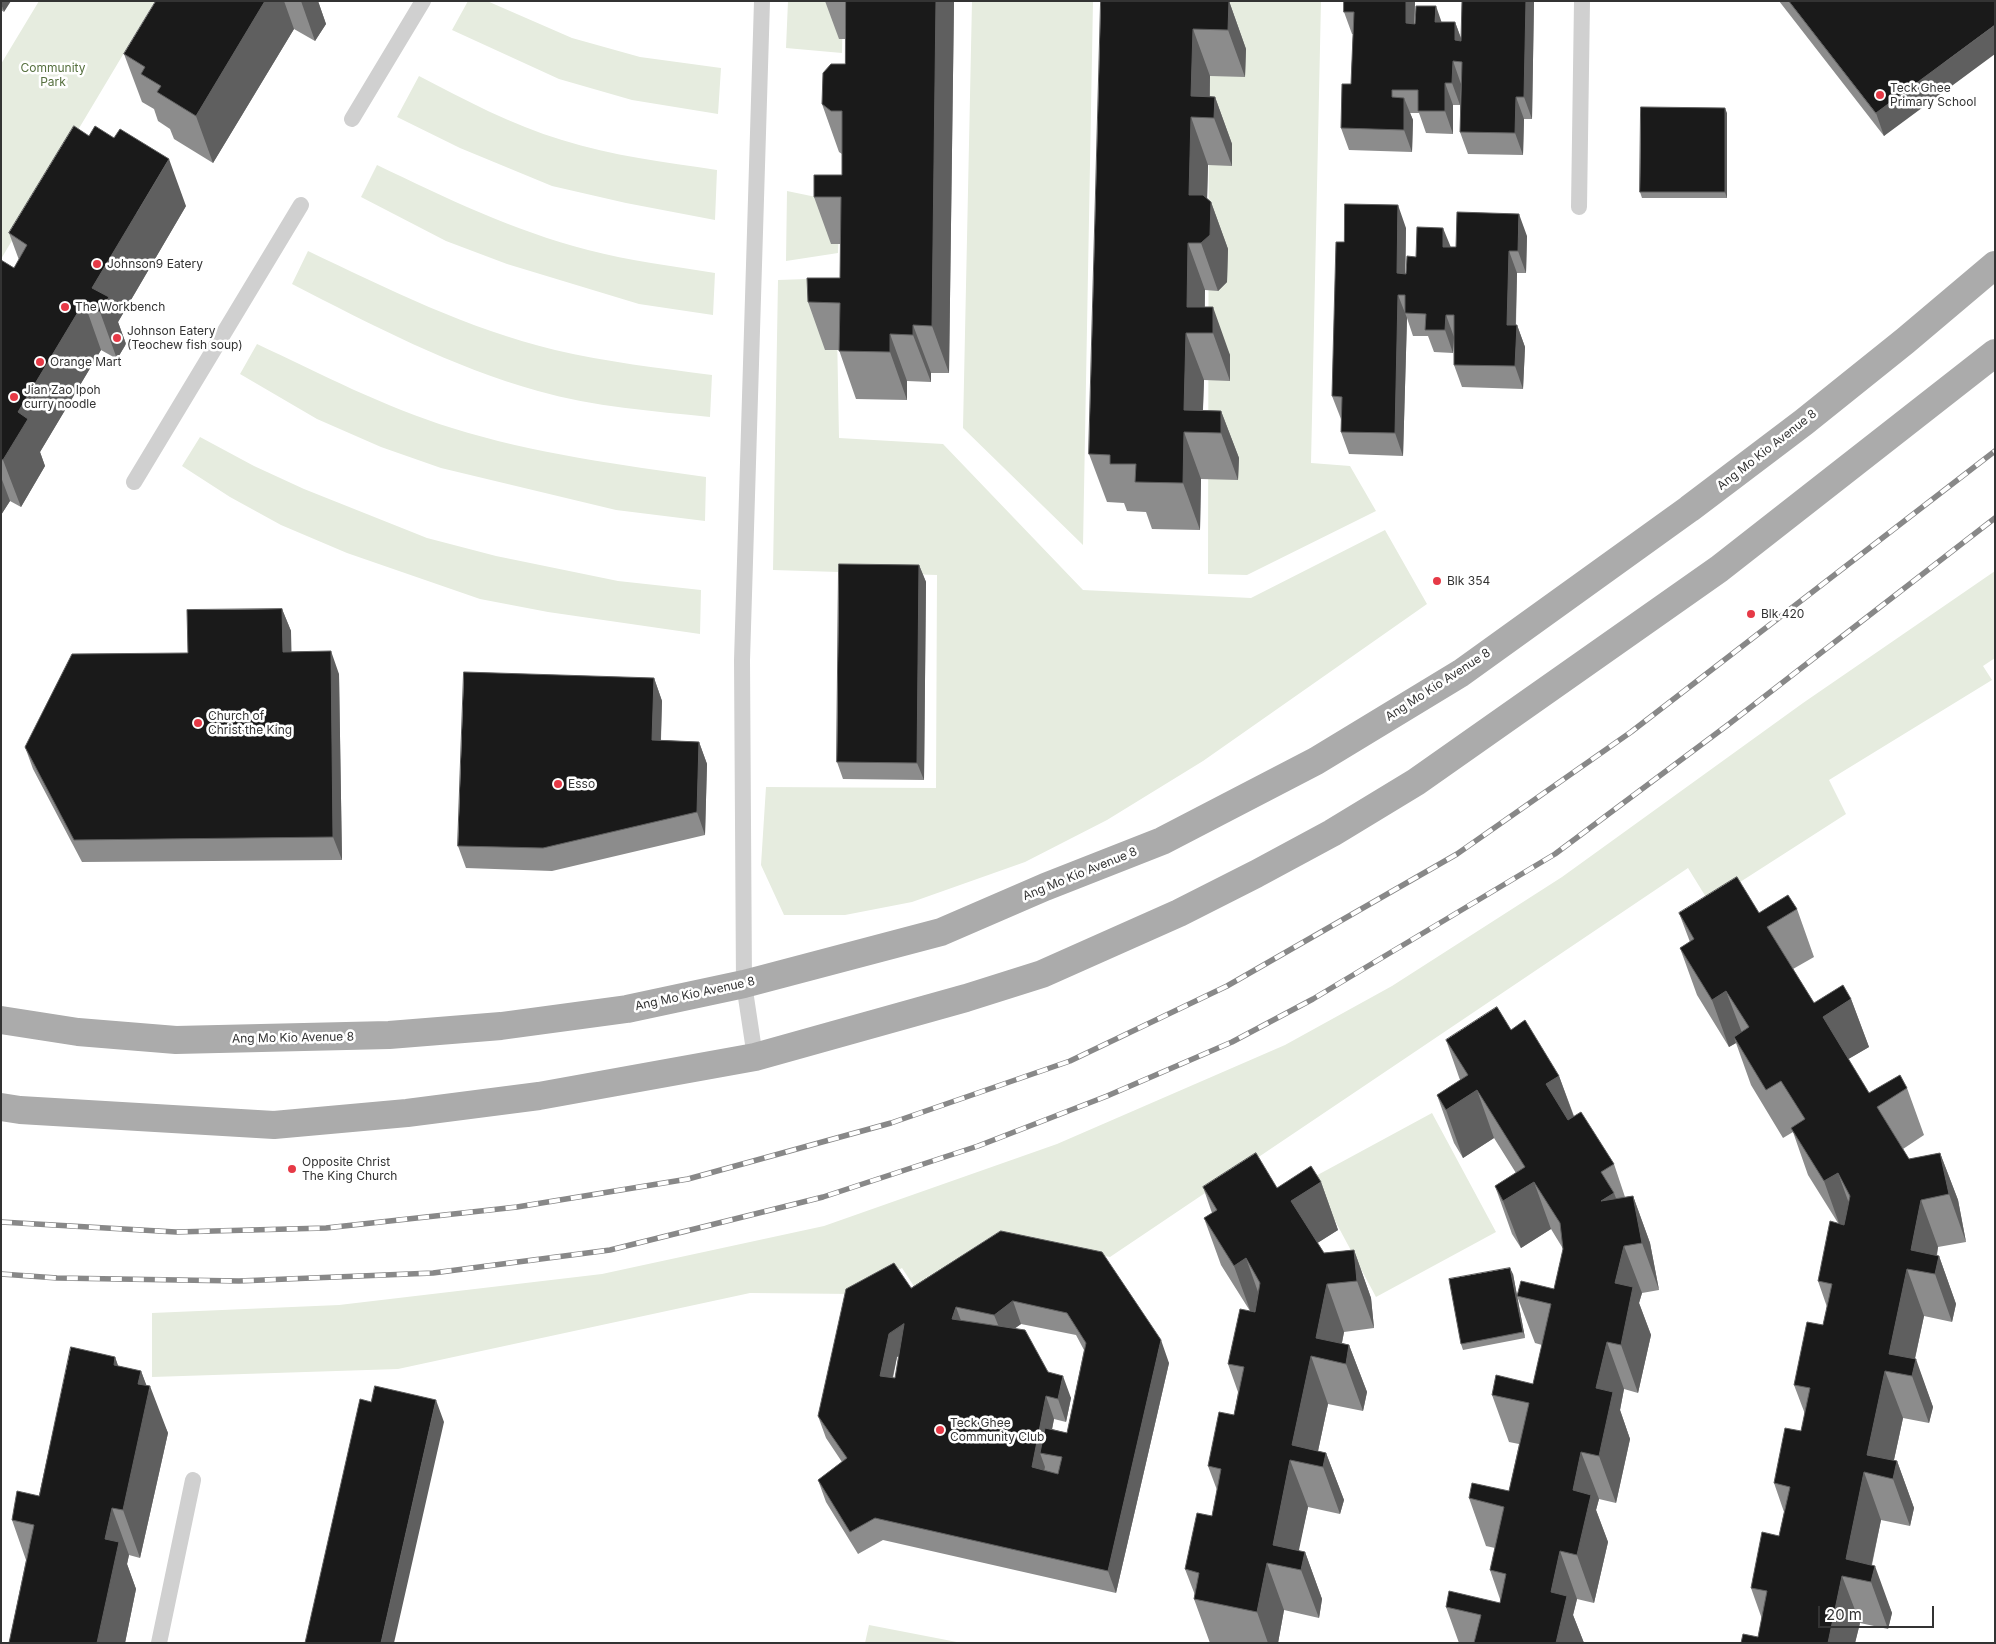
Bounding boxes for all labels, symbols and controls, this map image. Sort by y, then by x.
park label: Community Park [21,61,85,89]
place label: Teck Ghee Primary School [1890,81,1976,109]
marker: Teck Ghee Primary School [1874,89,1886,101]
place label: Johnson9 Eatery [107,257,203,271]
marker: Johnson9 Eatery [91,258,103,270]
place label: The Workbench [75,300,165,314]
marker: The Workbench [59,301,71,313]
place label: Johnson Eatery (Teochew fish soup) [127,324,243,352]
marker: Johnson Eatery (Teochew fish soup) [111,332,123,344]
place label: Orange Mart [50,355,121,369]
marker: Orange Mart [34,356,46,368]
place label: Jian Zao Ipoh curry noodle [24,383,101,411]
marker: Jian Zao Ipoh curry noodle [8,391,20,403]
street label: Ang Mo Kio Avenue 8 [1714,407,1820,493]
place label: Blk 354 [1447,574,1490,588]
marker: Blk 354 [1431,575,1443,587]
place label: Blk 420 [1761,607,1804,621]
marker: Blk 420 [1745,608,1757,620]
street label: Ang Mo Kio Avenue 8 [1383,646,1493,724]
place label: Church of Christ the King [208,709,292,737]
marker: Church of Christ the King [192,717,204,729]
place label: Esso [568,777,595,791]
marker: Esso [552,778,564,790]
street label: Ang Mo Kio Avenue 8 [1021,844,1139,904]
street label: Ang Mo Kio Avenue 8 [634,974,756,1014]
street label: Ang Mo Kio Avenue 8 [232,1030,354,1046]
place label: Opposite Christ The King Church [302,1155,397,1183]
marker: Opposite Christ The King Church [286,1163,298,1175]
place label: Teck Ghee Community Club [950,1416,1044,1444]
marker: Teck Ghee Community Club [934,1424,946,1436]
scale bar [1821,1596,1937,1628]
text: 20 m [1826,1605,1862,1624]

